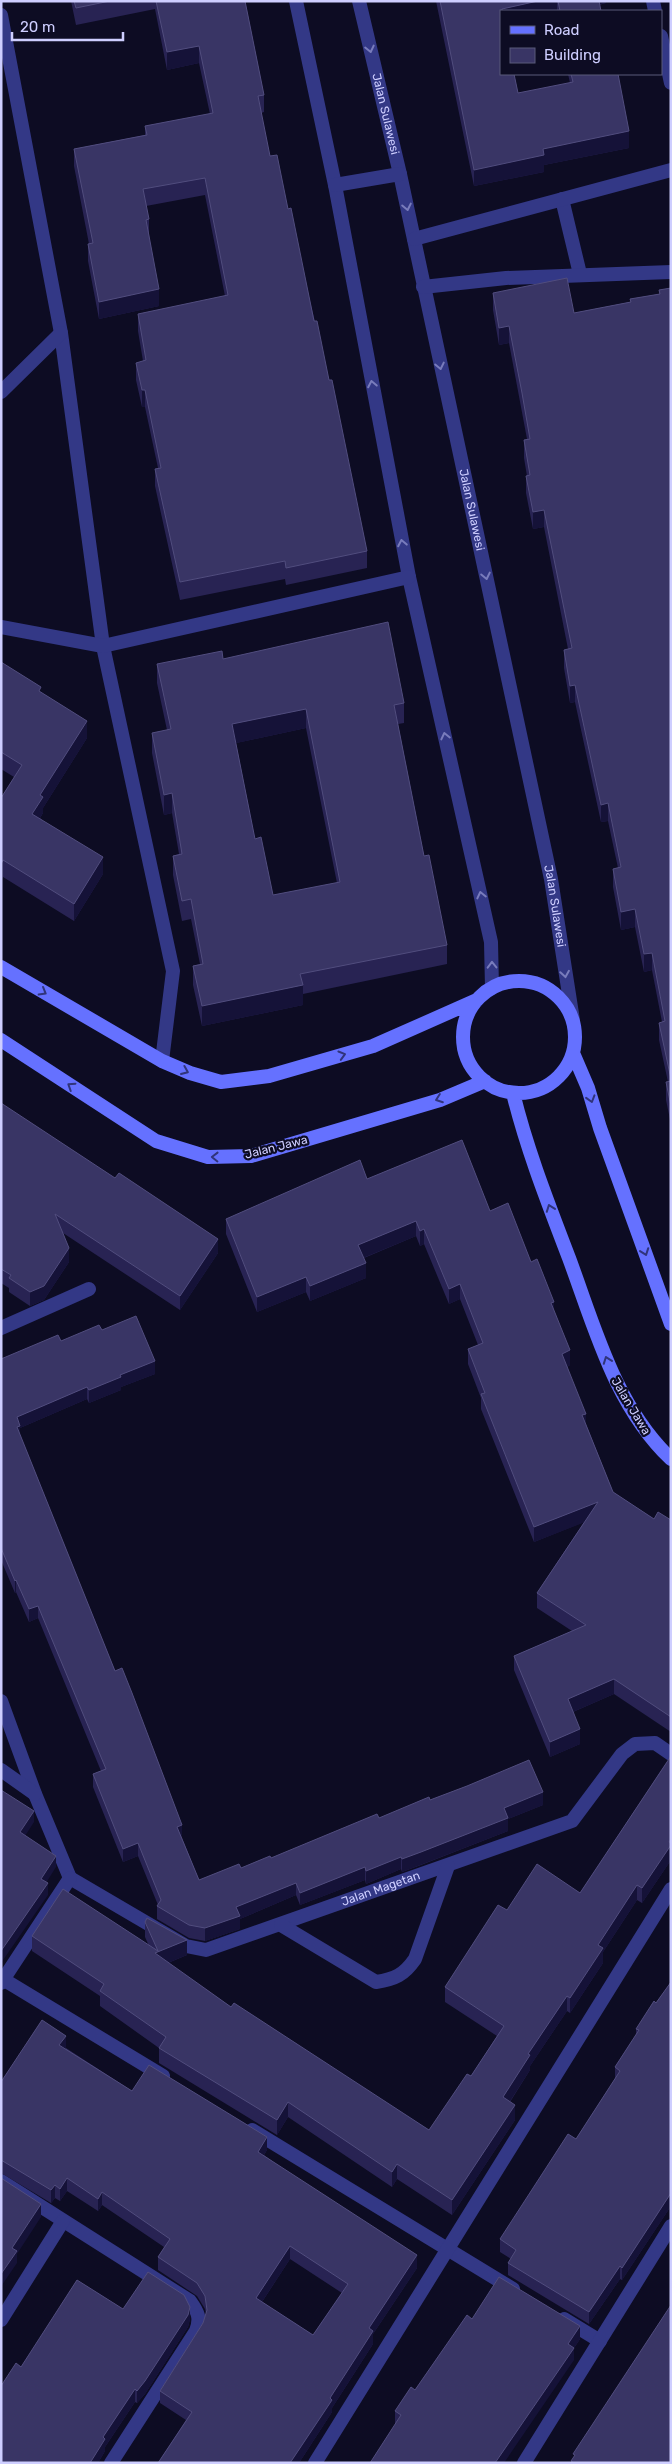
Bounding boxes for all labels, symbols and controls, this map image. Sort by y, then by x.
scale bar [12,10,124,42]
legend [500,10,662,75]
text: 20 m [20,18,55,36]
text: Road [544,21,580,39]
one-way arrow [364,44,375,53]
text: Building [544,46,601,64]
street label: Jalan Sulawesi [369,72,402,156]
one-way arrow [401,202,412,211]
one-way arrow [434,362,445,370]
one-way arrow [368,379,378,388]
street label: Jalan Sulawesi [456,467,487,552]
one-way arrow [398,539,408,548]
one-way arrow [480,572,491,581]
one-way arrow [440,732,451,741]
street label: Jalan Sulawesi [541,863,569,948]
one-way arrow [476,890,486,899]
one-way arrow [487,961,497,969]
one-way arrow [560,969,570,978]
one-way arrow [38,985,47,995]
one-way arrow [338,1050,347,1061]
one-way arrow [180,1065,189,1075]
one-way arrow [68,1083,77,1092]
one-way arrow [436,1093,444,1103]
one-way arrow [585,1094,595,1102]
street label: Jalan Jawa [243,1132,309,1162]
one-way arrow [211,1152,219,1162]
one-way arrow [546,1204,556,1213]
one-way arrow [639,1247,649,1256]
one-way arrow [603,1356,613,1365]
street label: Jalan Jawa [608,1375,654,1437]
street label: Jalan Magetan [339,1868,422,1909]

